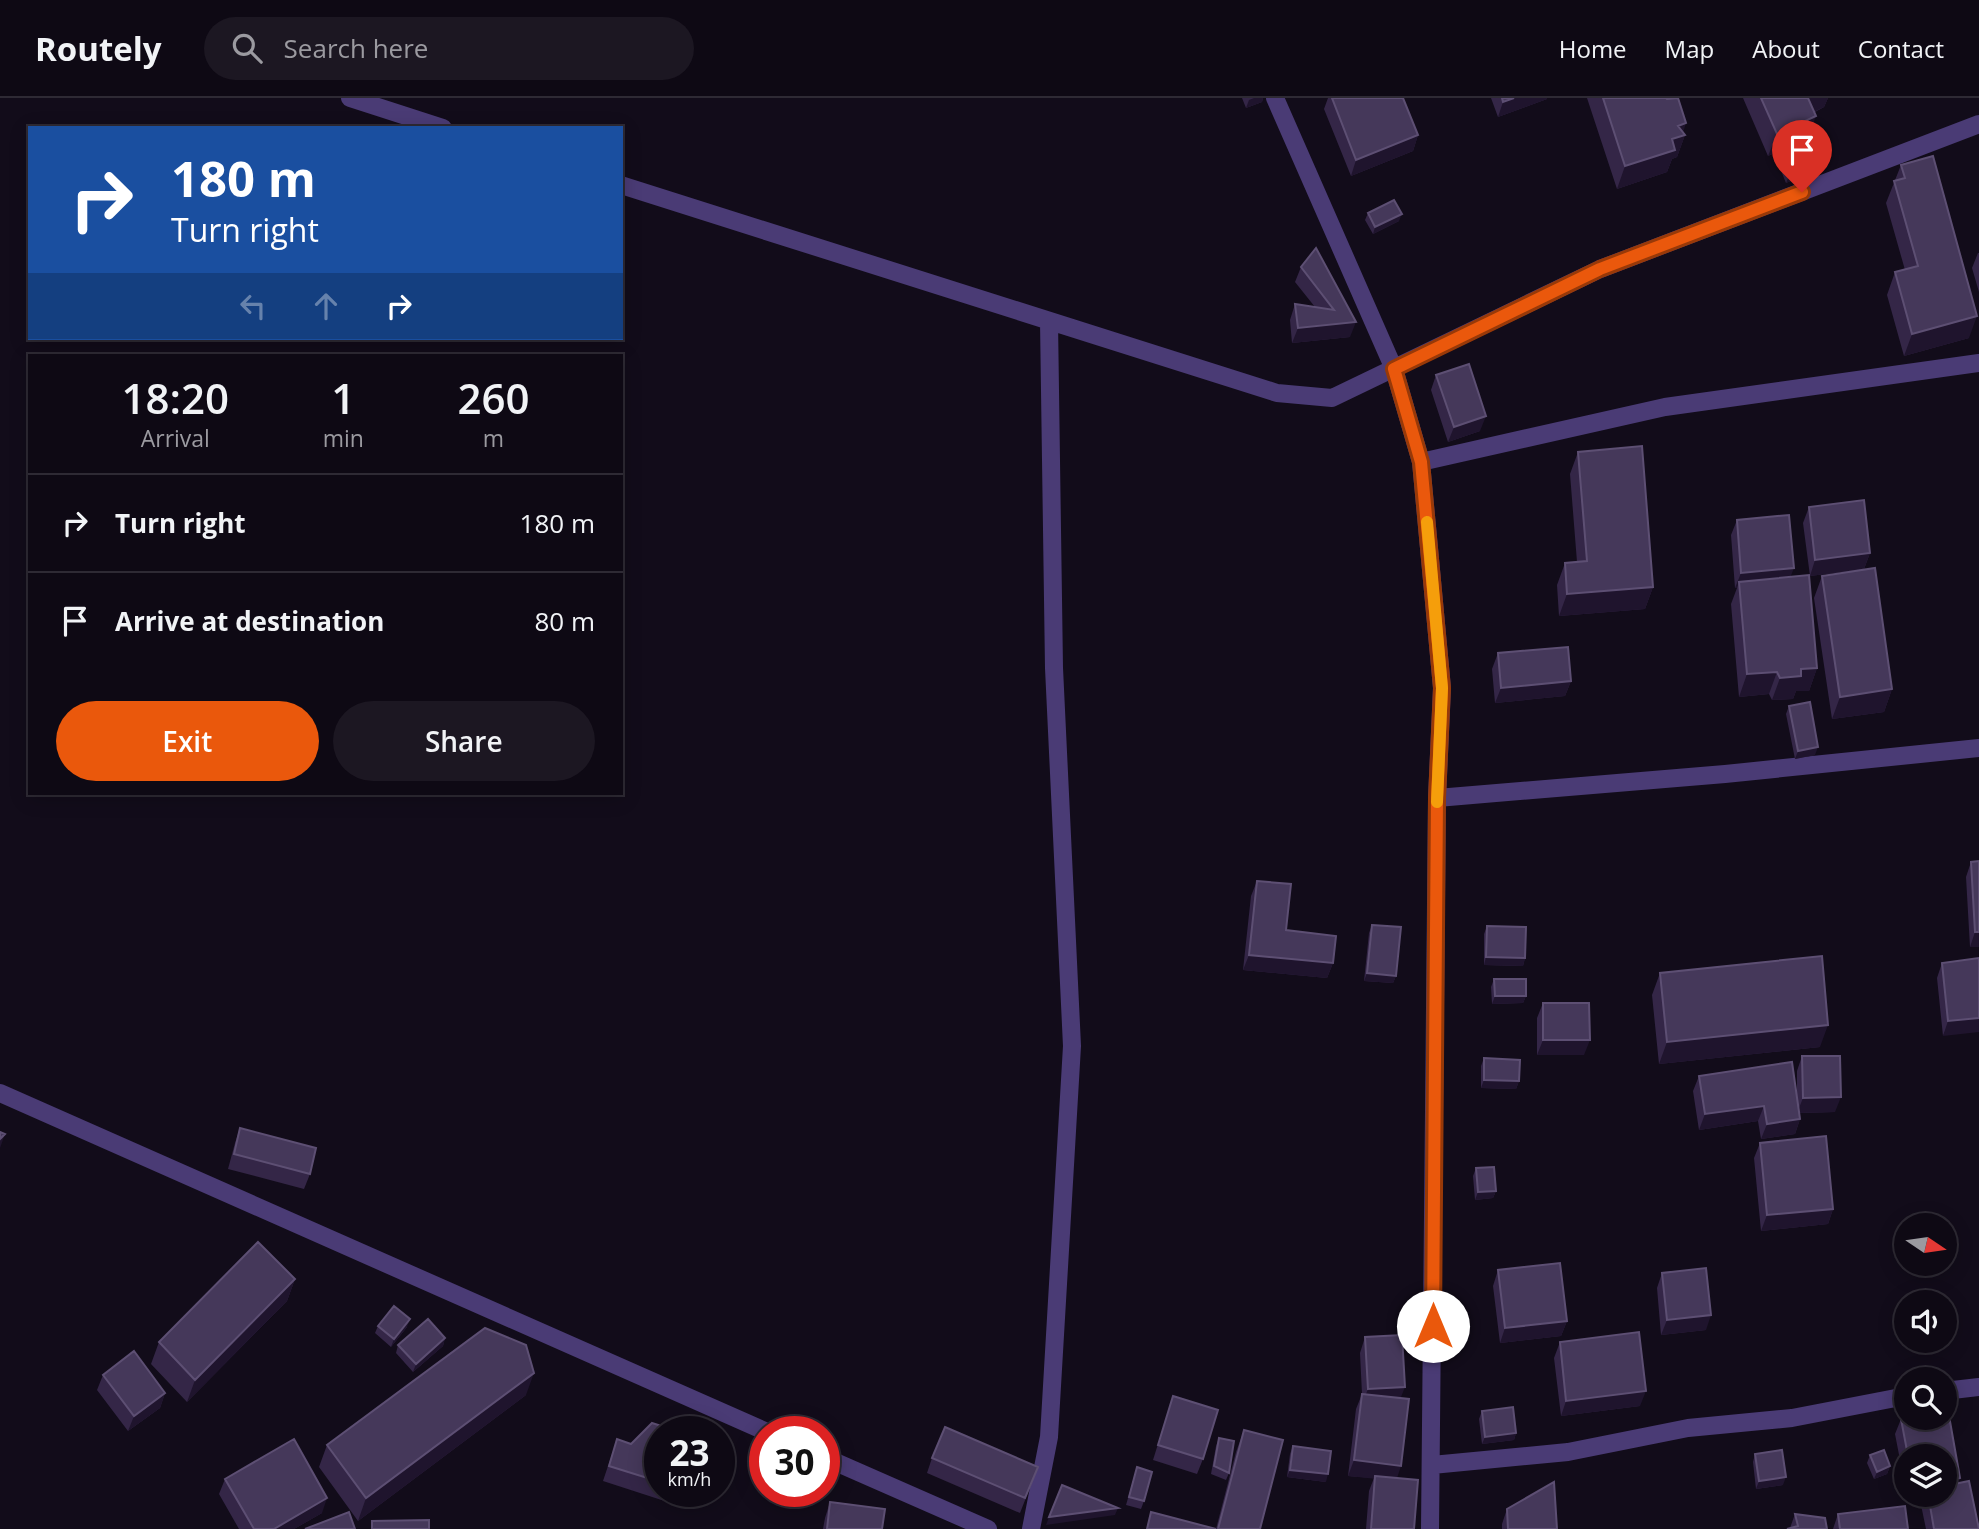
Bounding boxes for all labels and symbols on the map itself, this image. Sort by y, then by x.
pin [1772,120,1832,192]
north arrow [1894,1213,1956,1276]
position arrow [1396,1289,1470,1363]
speed limit sign: 30 [749,1416,840,1507]

